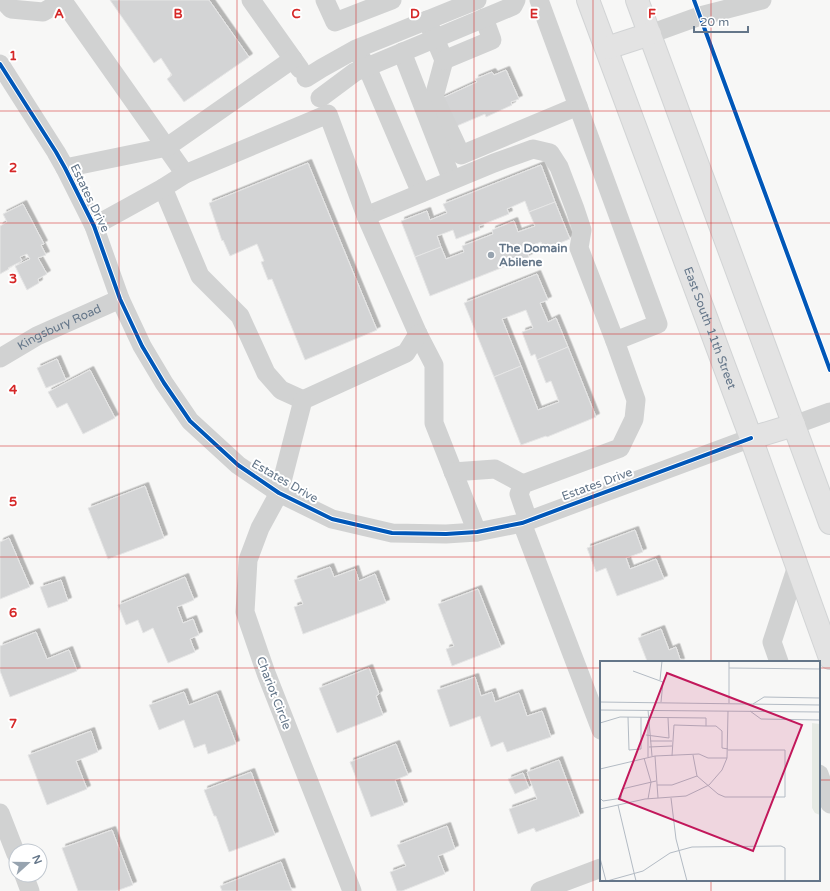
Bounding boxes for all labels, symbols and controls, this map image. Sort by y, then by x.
text: A [54,6,64,22]
text: B [173,6,183,22]
text: C [291,6,301,22]
text: D [410,6,420,22]
text: E [530,6,538,22]
text: F [648,6,656,22]
scale bar [694,8,748,34]
text: 20 m [700,15,729,29]
text: 1 [9,48,17,64]
text: 2 [9,160,17,176]
street label: Estates Drive [67,162,113,235]
place label: The Domain Abilene [498,241,568,269]
marker: The Domain Abilene [486,250,496,260]
street label: East South 11th Street [681,265,739,391]
text: 3 [9,271,17,287]
street label: Kingsbury Road [15,301,103,353]
text: 4 [9,382,18,398]
street label: Estates Drive [249,456,321,506]
street label: Estates Drive [560,465,634,503]
text: 5 [9,494,17,510]
text: 6 [9,605,17,621]
street label: Chariot Circle [254,655,294,732]
inset map [600,661,820,881]
text: 7 [9,716,17,732]
north arrow [8,843,48,883]
text: N [29,853,45,866]

